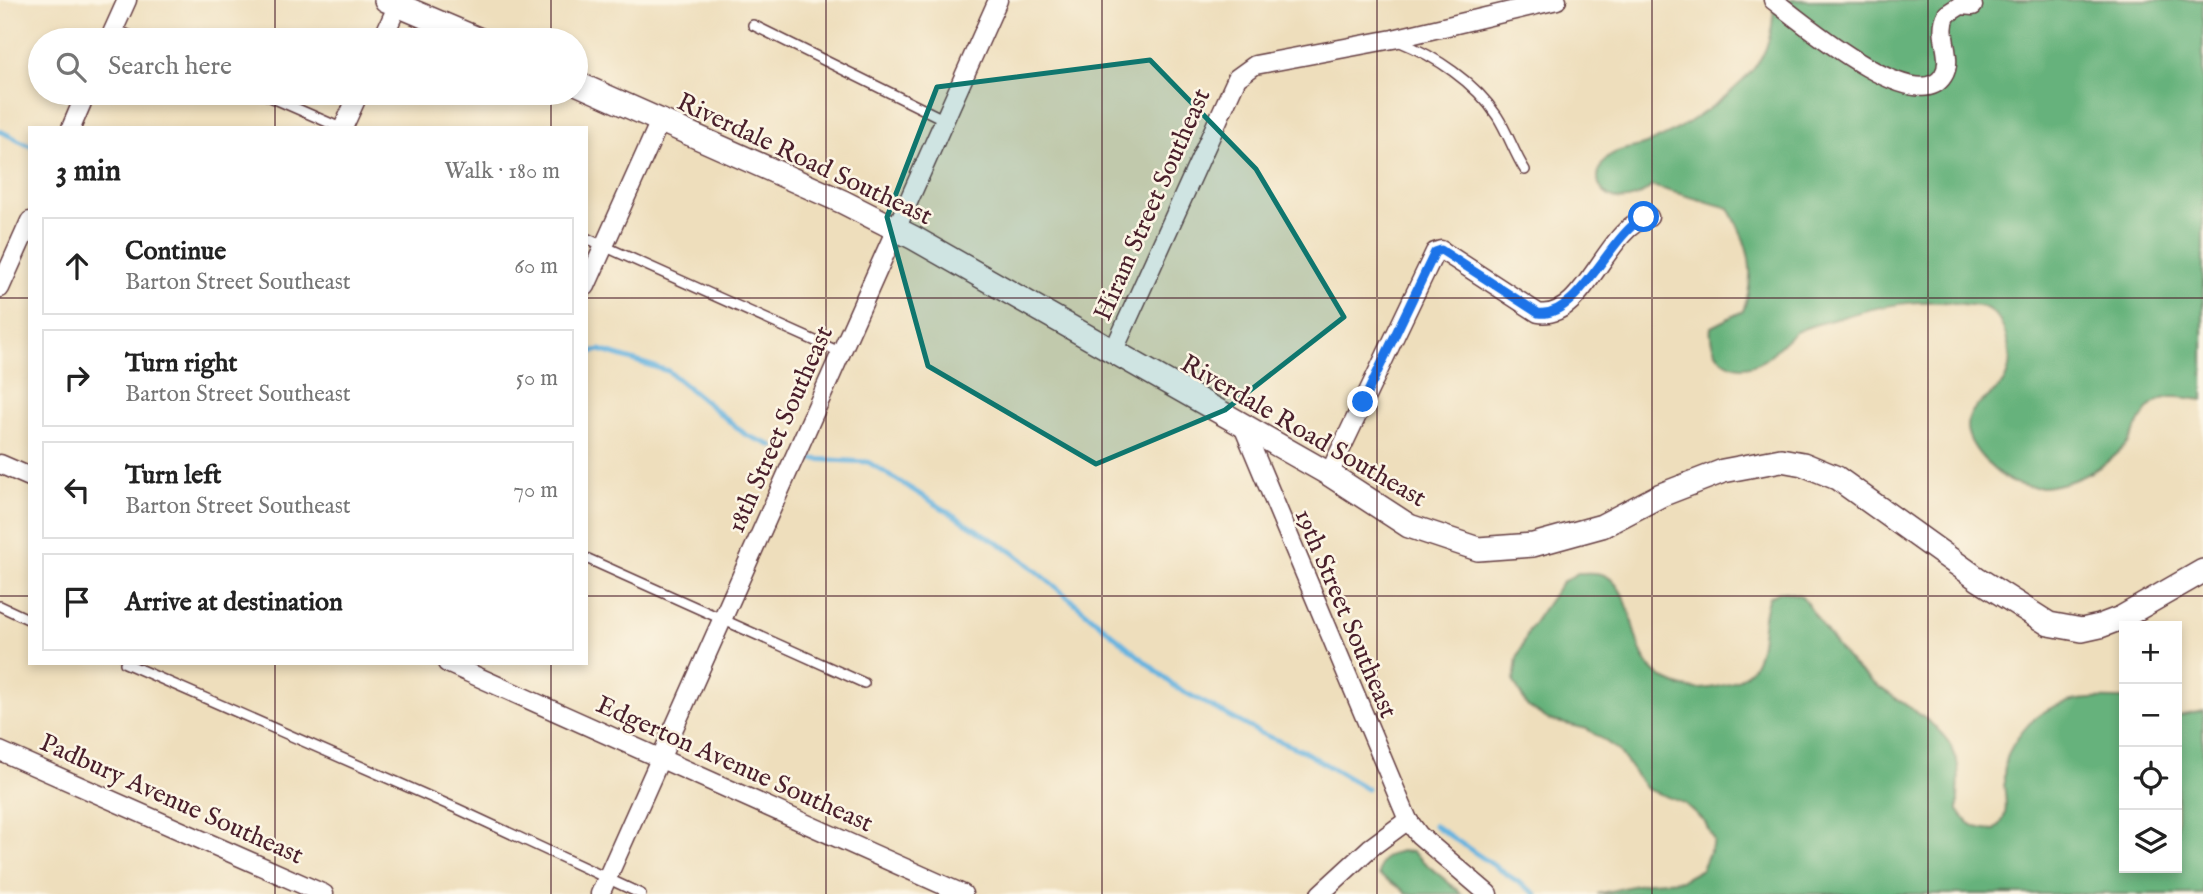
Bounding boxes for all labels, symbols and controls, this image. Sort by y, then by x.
search box [28,28,588,105]
icon: search [52,48,90,86]
text: Search here [108,50,232,83]
street label: Hiram Street Southeast [1086,83,1218,326]
street label: Riverdale Road Southeast [671,86,937,233]
text: 3 min [56,153,121,191]
text: Walk · 180 m [444,157,560,186]
route start [1628,201,1659,232]
text: Continue [125,235,226,268]
icon: ahead [58,247,96,285]
text: 60 m [514,252,558,281]
text: Barton Street Southeast [125,268,351,297]
street label: 18th Street Southeast [720,321,841,538]
text: Turn right [125,347,238,380]
street label: Riverdale Road Southeast [1175,347,1432,515]
icon: right [58,359,96,397]
text: 50 m [516,364,558,393]
text: Barton Street Southeast [125,380,351,409]
route end [1347,386,1378,417]
text: Turn left [125,459,222,492]
icon: left [58,471,96,509]
text: 70 m [513,476,558,505]
text: Barton Street Southeast [125,492,351,521]
street label: 19th Street Southeast [1287,504,1405,723]
icon: arrive [58,583,96,621]
text: Arrive at destination [125,586,343,619]
map controls [2119,621,2182,873]
button: + [2119,621,2182,684]
button: − [2119,684,2182,747]
street label: Edgerton Avenue Southeast [591,688,878,840]
street label: Padbury Avenue Southeast [34,726,308,872]
button: locate [2119,747,2182,810]
button: layers [2119,810,2182,873]

